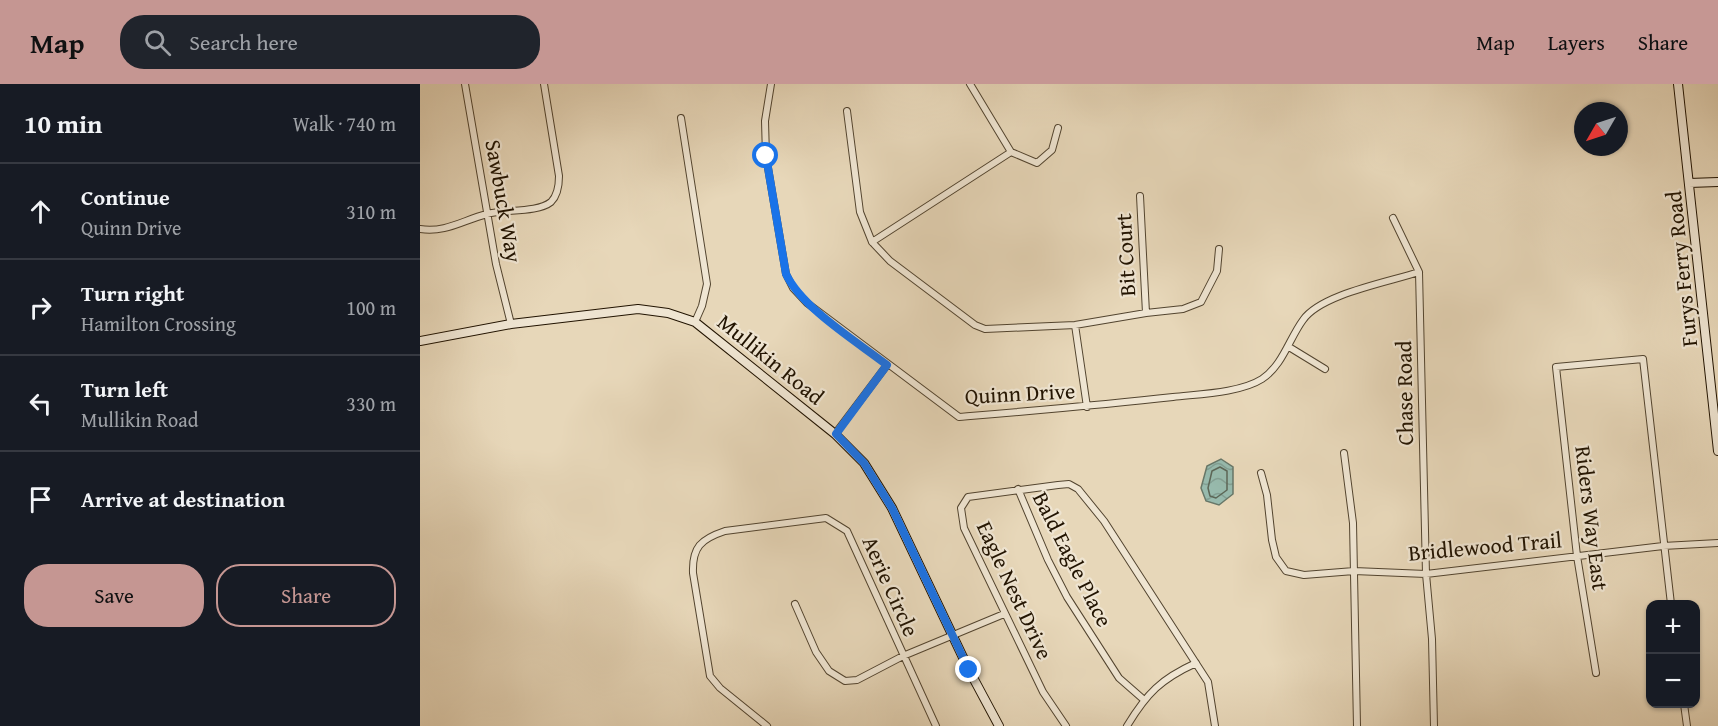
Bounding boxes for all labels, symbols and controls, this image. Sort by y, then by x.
search box [120,15,540,69]
text: Map [30,22,84,63]
icon: search [141,26,174,59]
text: Search here [189,26,298,58]
text: Map [1476,27,1515,58]
text: Layers [1548,27,1605,58]
text: Share [1638,27,1688,58]
north arrow [1574,102,1628,156]
text: 10 min [24,104,102,143]
text: Walk · 740 m [293,109,396,138]
street label: Sawbuck Way [477,137,531,265]
route start [752,142,778,168]
text: Continue [81,181,170,213]
street label: Furys Ferry Road [1657,189,1705,348]
icon: ahead [24,195,57,228]
text: 310 m [346,197,396,226]
street label: Bit Court [1107,212,1143,297]
text: Quinn Drive [81,213,181,242]
text: Turn right [81,277,184,309]
icon: right [24,291,57,324]
text: 100 m [346,293,396,322]
street label: Mullikin Road [711,306,831,412]
text: Hamilton Crossing [81,309,236,338]
street label: Chase Road [1387,340,1421,446]
text: Turn left [81,373,168,405]
street label: Quinn Drive [964,374,1076,412]
icon: left [24,387,57,420]
text: 330 m [346,389,396,418]
text: Mullikin Road [81,405,198,434]
street label: Riders Way East [1567,444,1617,592]
icon: arrive [24,483,57,516]
text: Arrive at destination [81,483,285,515]
street label: Bald Eagle Place [1025,486,1121,632]
street label: Eagle Nest Drive [969,516,1061,664]
street label: Bridlewood Trail [1407,523,1563,569]
street label: Aerie Circle [855,531,927,641]
button: Save [24,564,204,627]
button: Share [216,564,396,627]
map controls [1646,600,1700,708]
button: + [1646,600,1700,654]
button: − [1646,654,1700,708]
route end [955,656,981,682]

